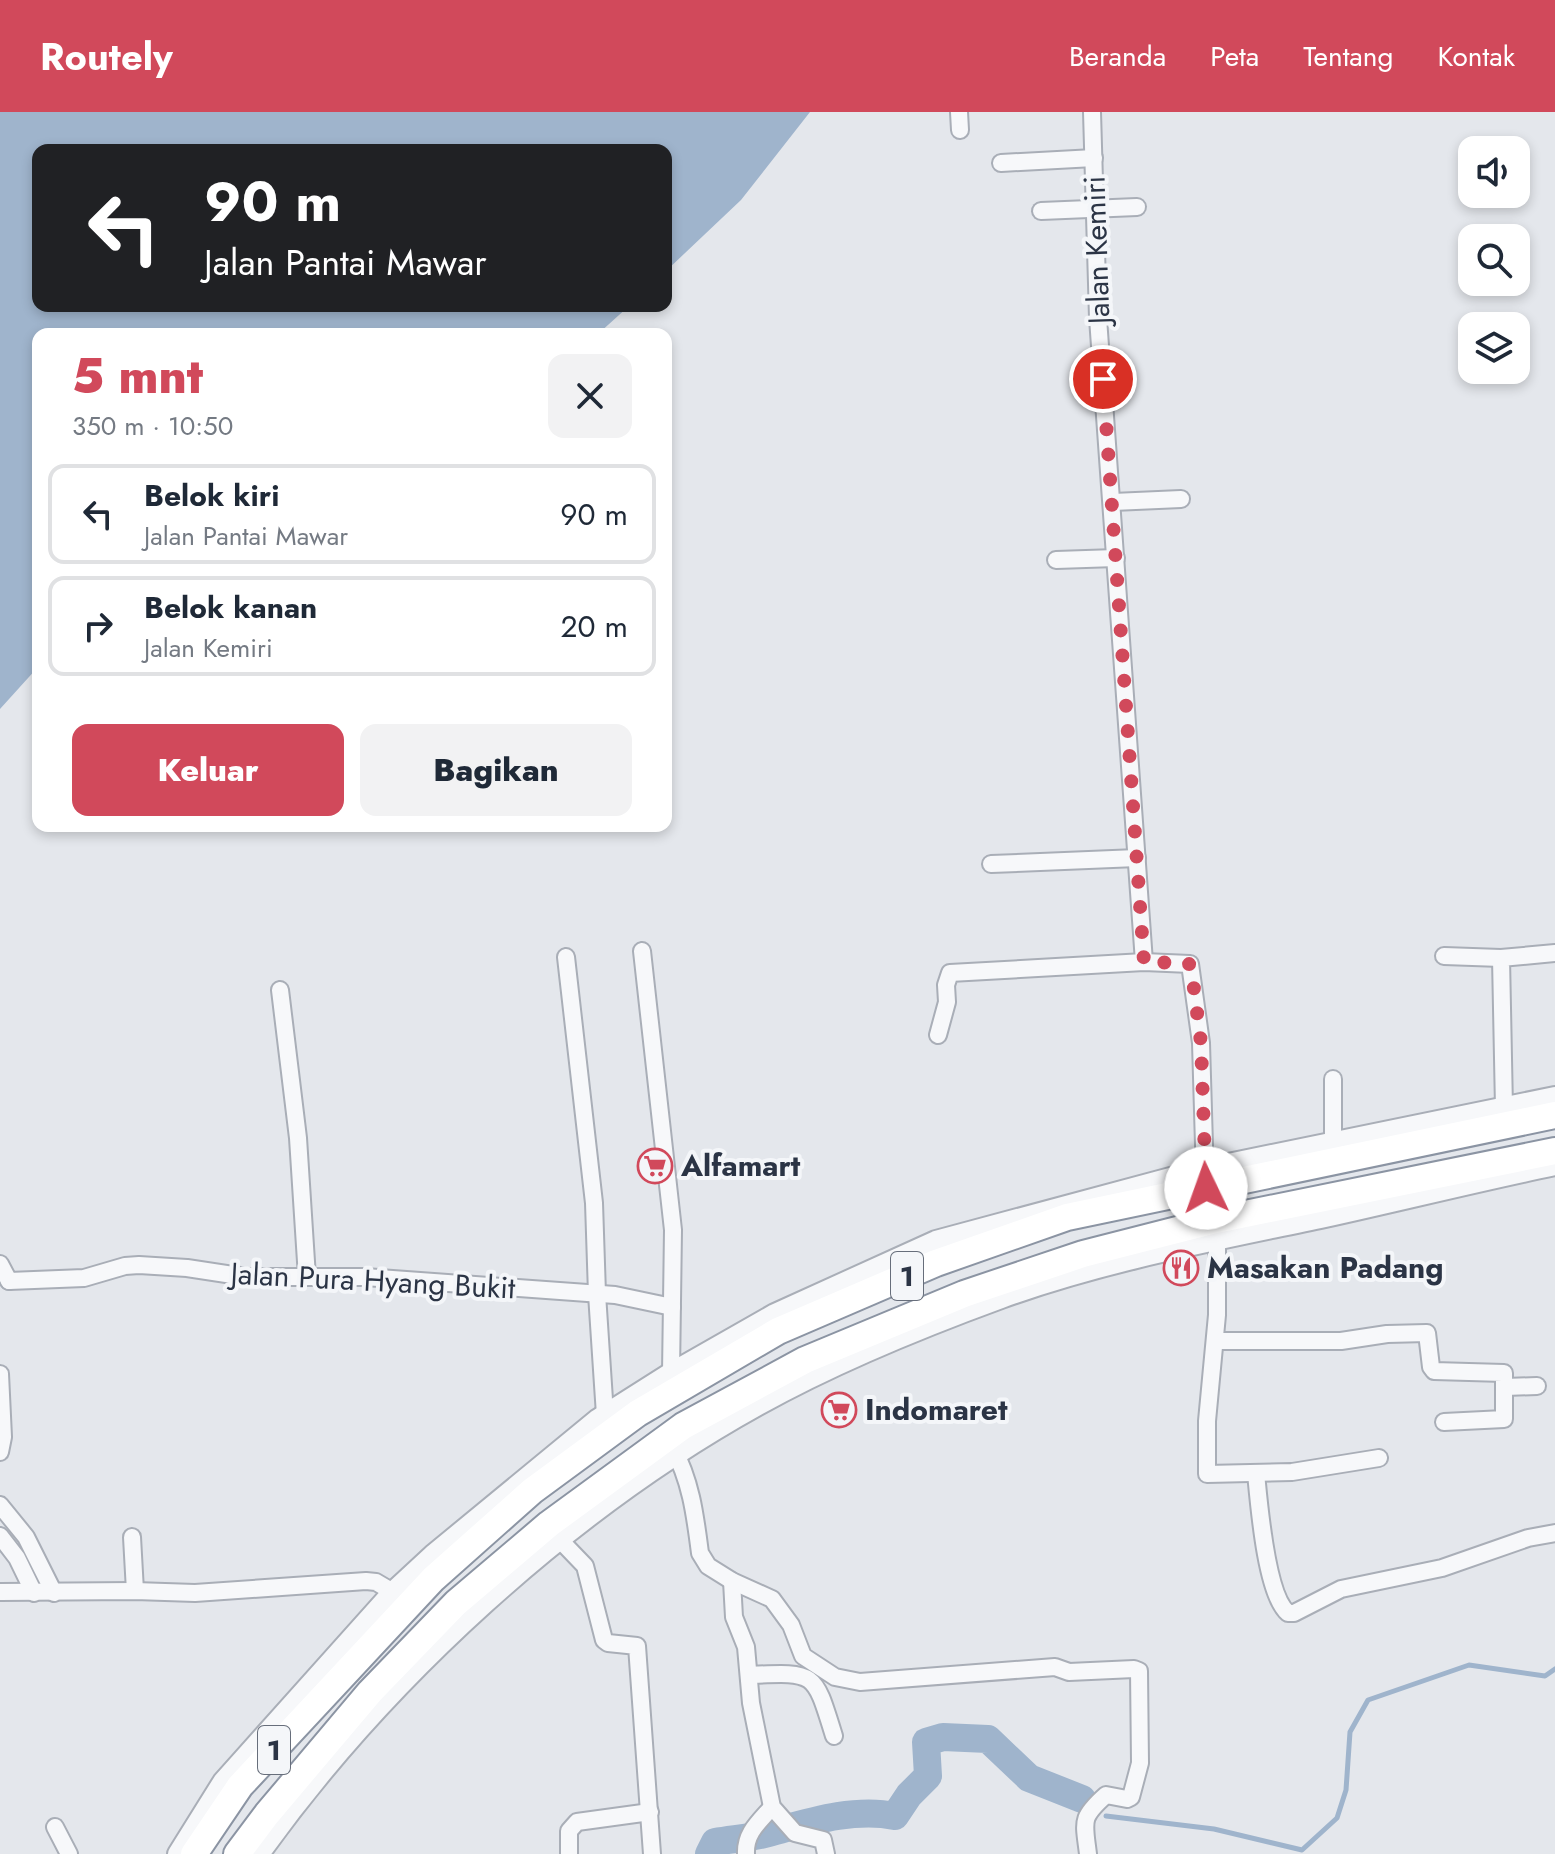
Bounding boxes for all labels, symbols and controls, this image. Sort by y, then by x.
text: Routely [40,29,173,84]
text: Beranda [1069,36,1166,77]
text: Peta [1210,36,1259,77]
text: Tentang [1303,36,1394,77]
text: Kontak [1438,36,1515,77]
map controls [1458,136,1530,384]
button: sound [1458,136,1530,208]
text: 90 m [204,161,341,242]
street label: Jalan Kemiri [1072,175,1121,329]
icon: left [72,176,176,280]
button: search [1458,224,1530,296]
text: Jalan Pantai Mawar [204,236,487,288]
button: layers [1458,312,1530,384]
text: 5 mnt [72,342,203,411]
pin [1069,345,1137,413]
button: close [548,354,632,438]
icon: arrive [1081,357,1125,401]
text: 350 m · 10:50 [72,407,233,445]
text: Belok kiri [144,474,279,517]
icon: left [76,492,120,536]
text: 90 m [560,493,628,536]
text: Jalan Pantai Mawar [144,517,348,555]
text: Belok kanan [144,586,317,629]
icon: right [76,604,120,648]
text: 20 m [561,605,628,648]
text: Jalan Kemiri [144,629,273,667]
button: Keluar [72,724,344,816]
button: Bagikan [360,724,632,816]
place label: Alfamart [680,1144,801,1187]
position arrow [1164,1146,1248,1230]
supermarket icon: Alfamart [636,1147,674,1185]
place label: Masakan Padang [1207,1246,1444,1289]
restaurant icon: Masakan Padang [1162,1249,1200,1287]
street label: Jalan Pura Hyang Bukit [226,1251,517,1309]
road number: 1 [891,1252,923,1300]
place label: Indomaret [865,1388,1008,1431]
supermarket icon: Indomaret [820,1391,858,1429]
road number: 1 [258,1726,290,1774]

